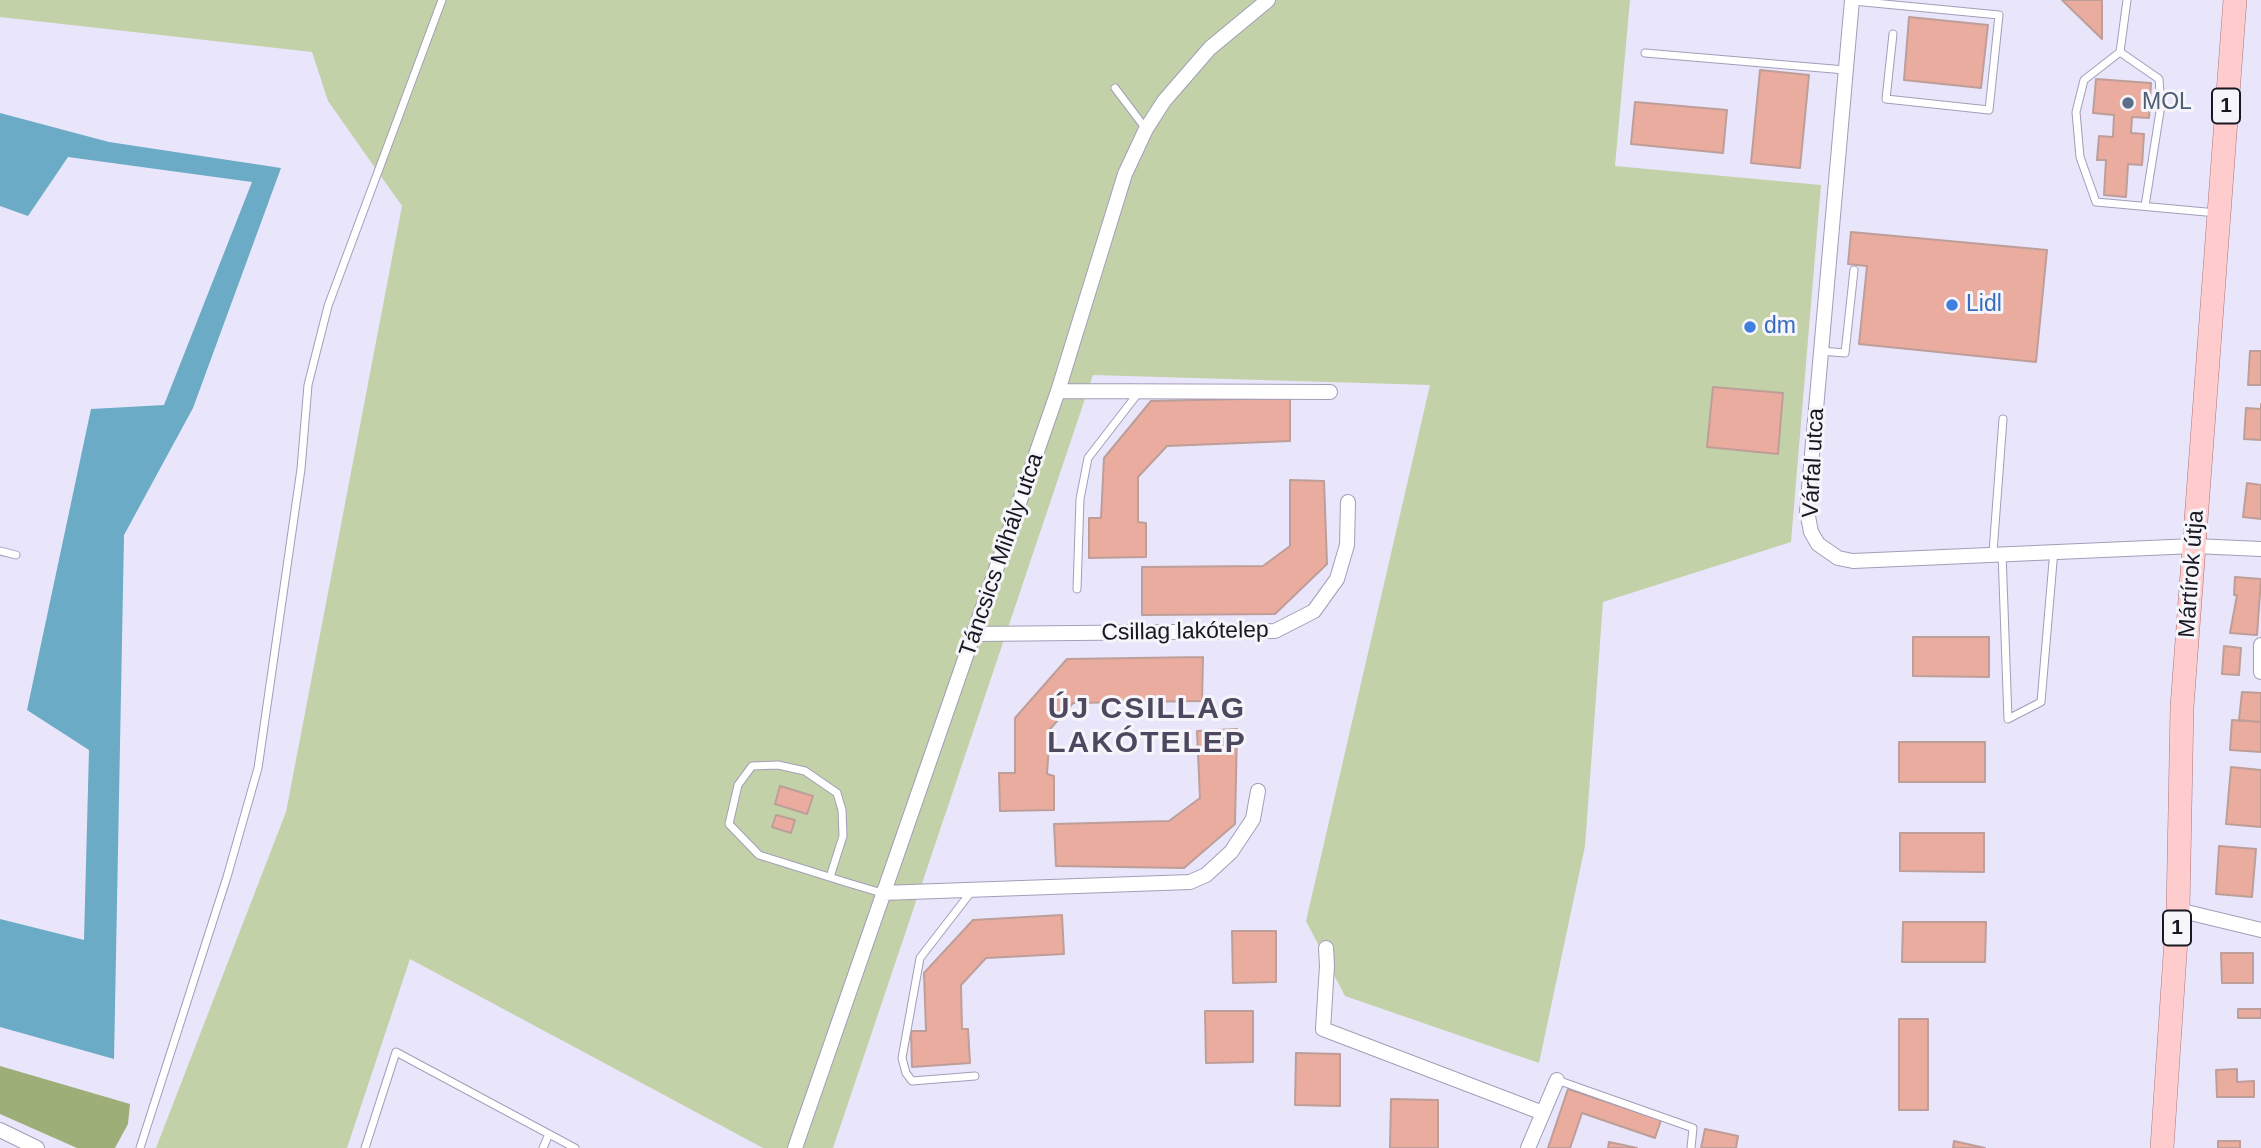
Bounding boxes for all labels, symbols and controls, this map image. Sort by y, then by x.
road number: 1 [2212,88,2240,124]
place label: MOL [2142,89,2192,117]
marker: MOL [2120,95,2136,111]
place label: Lidl [1966,291,2002,319]
marker: Lidl [1944,297,1960,313]
place label: dm [1764,313,1796,341]
marker: dm [1742,319,1758,335]
street label: Várfal utca [1797,407,1831,519]
street label: Táncsics Mihály utca [954,450,1050,660]
street label: Mártírok útja [2174,509,2210,639]
street label: Csillag lakótelep [1101,617,1269,647]
district label: ÚJ CSILLAG LAKÓTELEP [1048,692,1246,762]
road number: 1 [2163,911,2191,946]

